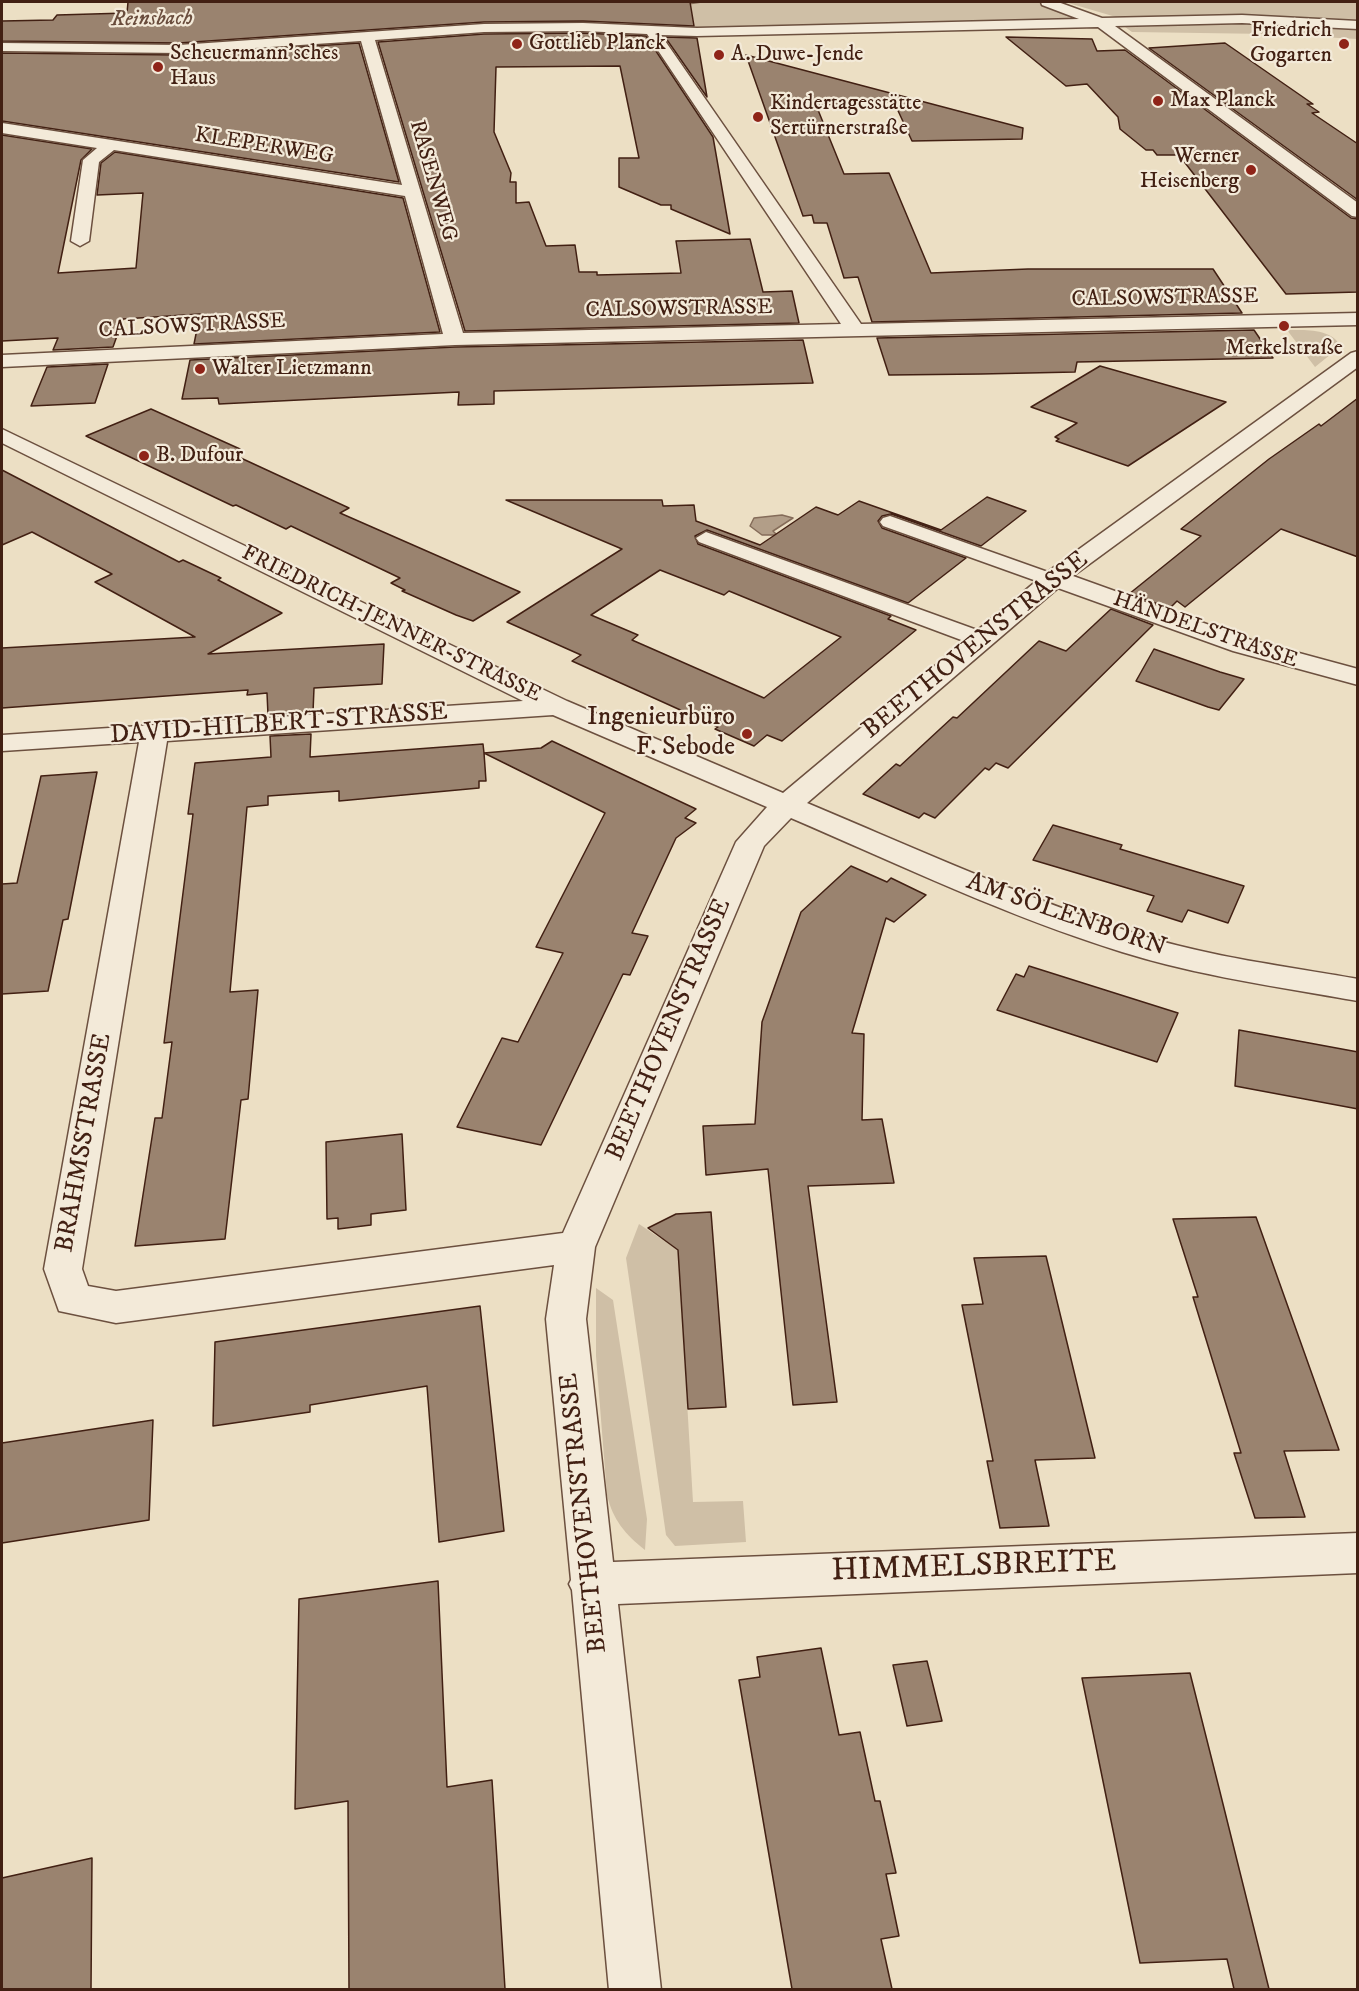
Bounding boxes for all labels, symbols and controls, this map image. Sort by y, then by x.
water label: Reinsbach [111,6,193,34]
place label: Friedrich Gogarten [1250,18,1332,70]
place label: Gottlieb Planck [529,31,666,57]
marker: Gottlieb Planck [510,37,524,51]
marker: Friedrich Gogarten [1337,37,1351,51]
place label: Scheuermann'sches Haus [170,41,338,92]
place label: A. Duwe-Jende [731,42,863,68]
marker: A. Duwe-Jende [712,48,726,62]
marker: Scheuermann'sches Haus [151,60,165,74]
place label: Max Planck [1170,88,1275,114]
place label: Kindertagesstätte Sertürnerstraße [770,91,921,142]
marker: Max Planck [1151,94,1165,108]
marker: Kindertagesstätte Sertürnerstraße [751,110,765,124]
street label: RASENWEG [402,117,462,245]
street label: KLEPERWEG [193,123,335,171]
place label: Werner Heisenberg [1140,144,1239,196]
marker: Werner Heisenberg [1244,163,1258,177]
street label: CALSOWSTRASSE [1071,284,1259,314]
street label: CALSOWSTRASSE [585,295,773,325]
street label: CALSOWSTRASSE [98,309,286,345]
marker: Merkelstraße [1277,319,1291,333]
place label: Merkelstraße [1225,336,1343,362]
place label: Walter Lietzmann [212,356,372,382]
marker: Walter Lietzmann [193,362,207,376]
place label: B. Dufour [156,443,243,469]
marker: B. Dufour [137,449,151,463]
street label: FRIEDRICH-JENNER-STRASSE [237,541,545,709]
street label: BEETHOVENSTRASSE [857,545,1095,747]
street label: HÄNDELSTRASSE [1109,587,1301,675]
street label: DAVID-HILBERT-STRASSE [109,698,449,752]
place label: Ingenieurbüro F. Sebode [587,703,735,764]
marker: Ingenieurbüro F. Sebode [740,727,754,741]
street label: AM SÖLENBORN [962,867,1170,965]
street label: BEETHOVENSTRASSE [601,894,739,1166]
street label: BRAHMSSTRASSE [50,1031,120,1255]
street label: BEETHOVENSTRASSE [555,1371,615,1655]
street label: HIMMELSBREITE [831,1544,1117,1592]

